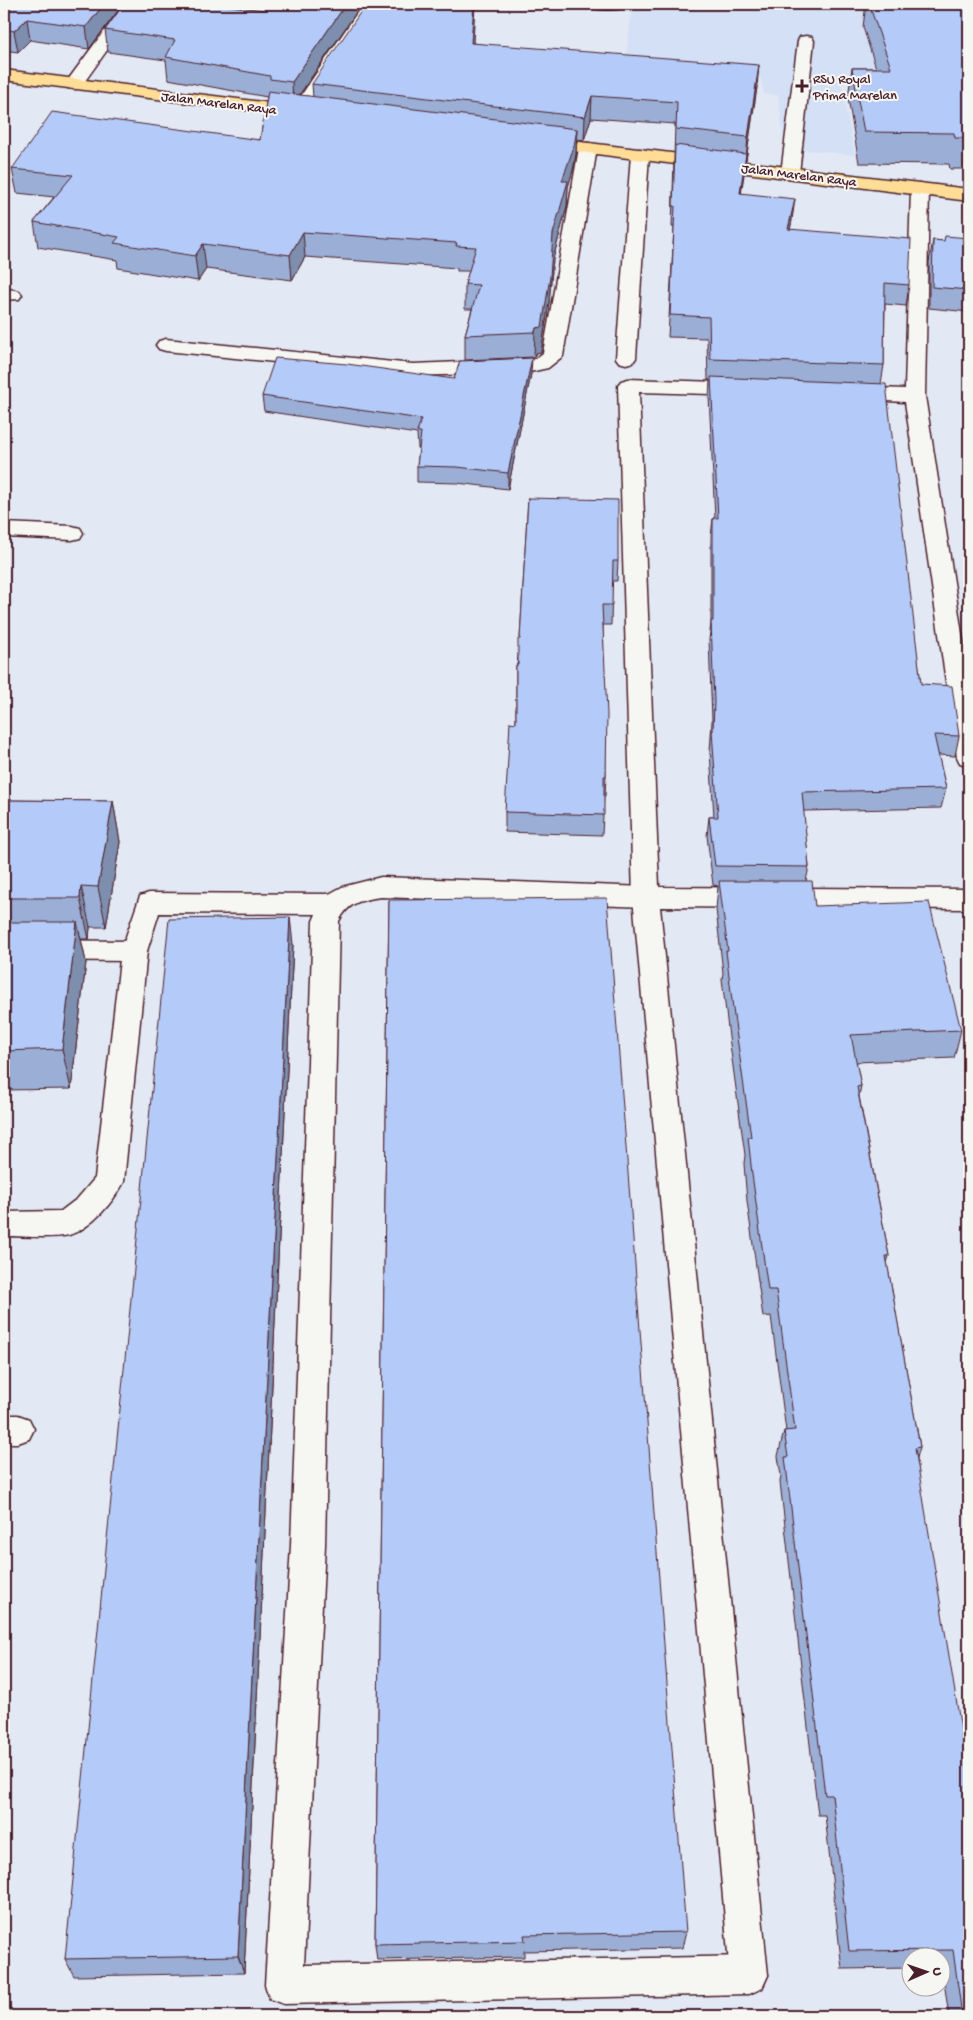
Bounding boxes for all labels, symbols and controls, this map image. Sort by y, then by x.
place label: RSU Royal Prima Marelan [812,72,897,105]
marker: RSU Royal Prima Marelan [795,79,809,93]
street label: Jalan Marelan Raya [160,89,279,120]
street label: Jalan Marelan Raya [740,161,859,192]
north arrow [900,1948,950,1998]
text: U [928,1967,945,1976]

